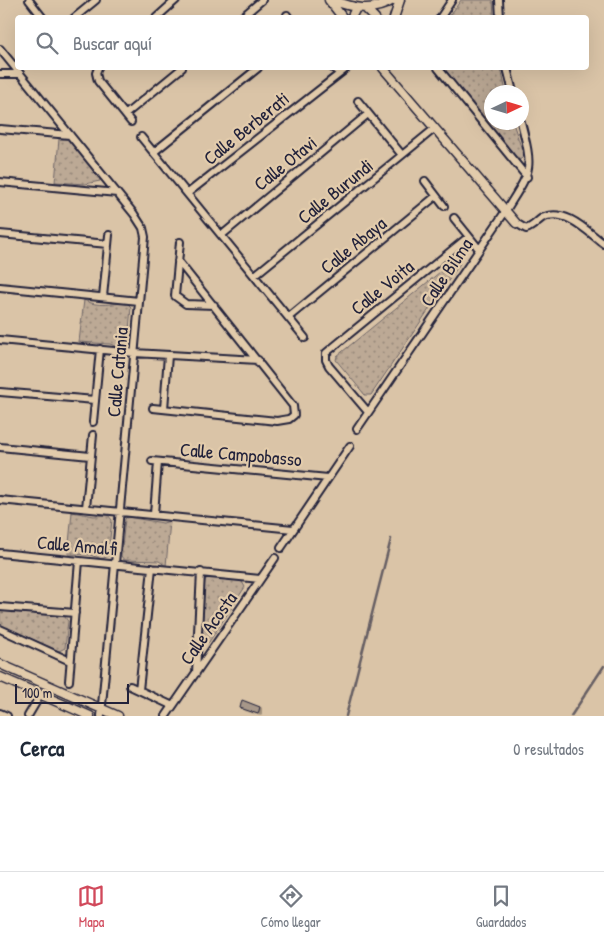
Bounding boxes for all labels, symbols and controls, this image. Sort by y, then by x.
search box [15,15,589,70]
icon: search [33,29,61,57]
text: Buscar aquí [73,30,152,56]
street label: Calle Berberati [198,85,294,171]
north arrow [484,85,529,130]
street label: Calle Otavi [248,129,322,197]
street label: Calle Burundi [292,152,378,230]
street label: Calle Abaya [315,210,392,280]
street label: Calle Bilma [414,232,479,311]
street label: Calle Voita [345,253,420,321]
street label: Calle Catania [100,325,134,418]
street label: Calle Campobasso [179,436,303,472]
street label: Calle Amalfi [36,529,119,561]
street label: Calle Acosta [173,586,243,670]
scale bar [15,681,129,704]
text: 100 m [22,683,52,702]
text: Cerca [20,734,64,763]
text: 0 resultados [513,738,584,760]
tab: Mapa [77,882,105,931]
tab: Cómo llegar [260,882,321,931]
tab: Guardados [476,882,526,931]

